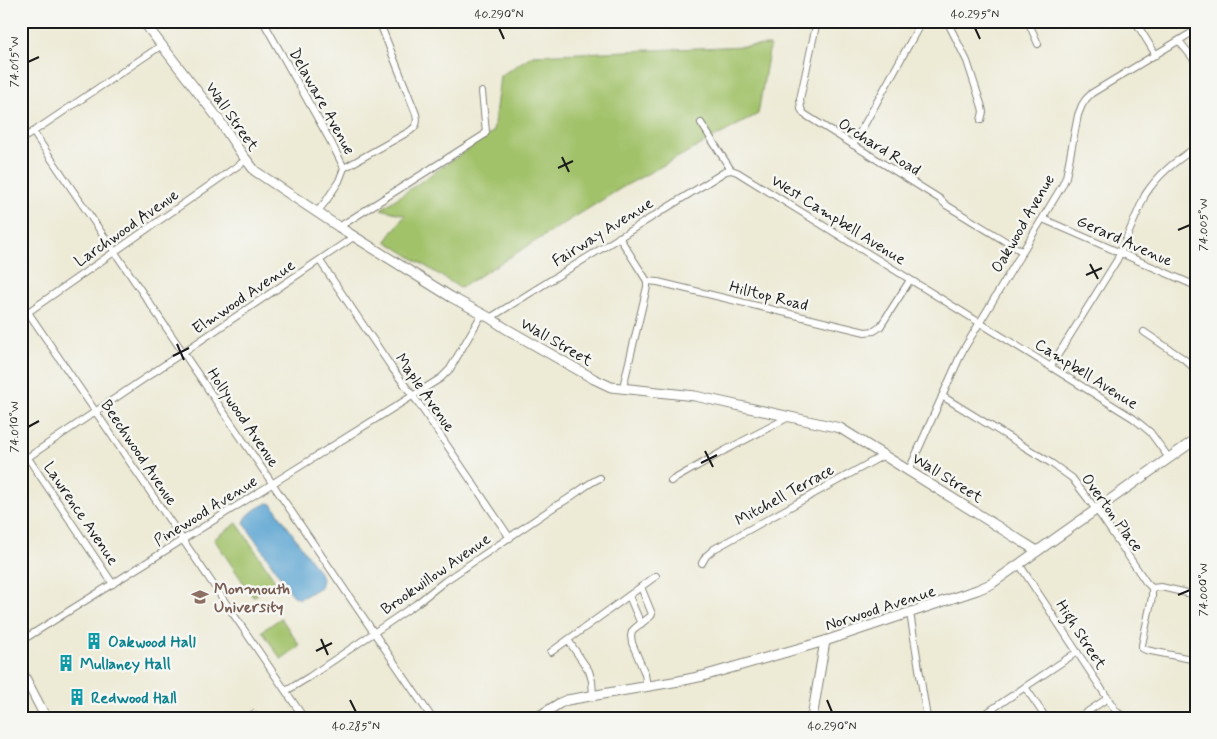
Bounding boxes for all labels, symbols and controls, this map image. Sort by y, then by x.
text: 40.290°N [475,7,523,23]
text: 40.295°N [951,7,999,23]
text: 74.015°W [7,36,23,87]
street label: Delaware Avenue [284,45,360,159]
street label: Wall Street [200,78,264,156]
street label: Orchard Road [834,114,924,181]
street label: West Campbell Avenue [767,170,910,270]
street label: Oakwood Avenue [987,171,1060,277]
street label: Larchwood Avenue [70,184,184,272]
street label: Fairway Avenue [548,193,657,272]
text: 74.005°W [1196,199,1212,251]
street label: Gerard Avenue [1073,211,1176,272]
street label: Elmwood Avenue [188,255,299,339]
street label: Hilltop Road [727,277,810,316]
street label: Wall Street [516,313,597,372]
street label: Campbell Avenue [1031,334,1142,414]
street label: Maple Avenue [390,349,460,437]
street label: Hollywood Avenue [202,364,284,472]
street label: Beechwood Avenue [96,396,182,510]
text: 74.010°W [7,401,23,453]
street label: Wall Street [908,448,987,509]
street label: Lawrence Avenue [38,458,123,570]
street label: Mitchell Terrace [732,459,838,531]
street label: Overton Place [1076,469,1147,556]
street label: Pinewood Avenue [150,471,261,551]
street label: Brookwillow Avenue [377,529,495,620]
text: 74.000°W [1196,563,1212,617]
place label: Monmouth University [214,579,290,618]
street label: Norwood Avenue [823,581,938,636]
school or university icon: Monmouth University [190,587,210,607]
street label: High Street [1050,596,1111,675]
building icon: Oakwood Hall [84,631,104,651]
place label: Oakwood Hall [108,632,196,653]
building icon: Mullaney Hall [56,653,76,673]
place label: Mullaney Hall [80,654,171,675]
building icon: Redwood Hall [67,687,87,707]
place label: Redwood Hall [91,688,177,709]
text: 40.285°N [332,719,380,735]
text: 40.290°N [808,719,856,735]

